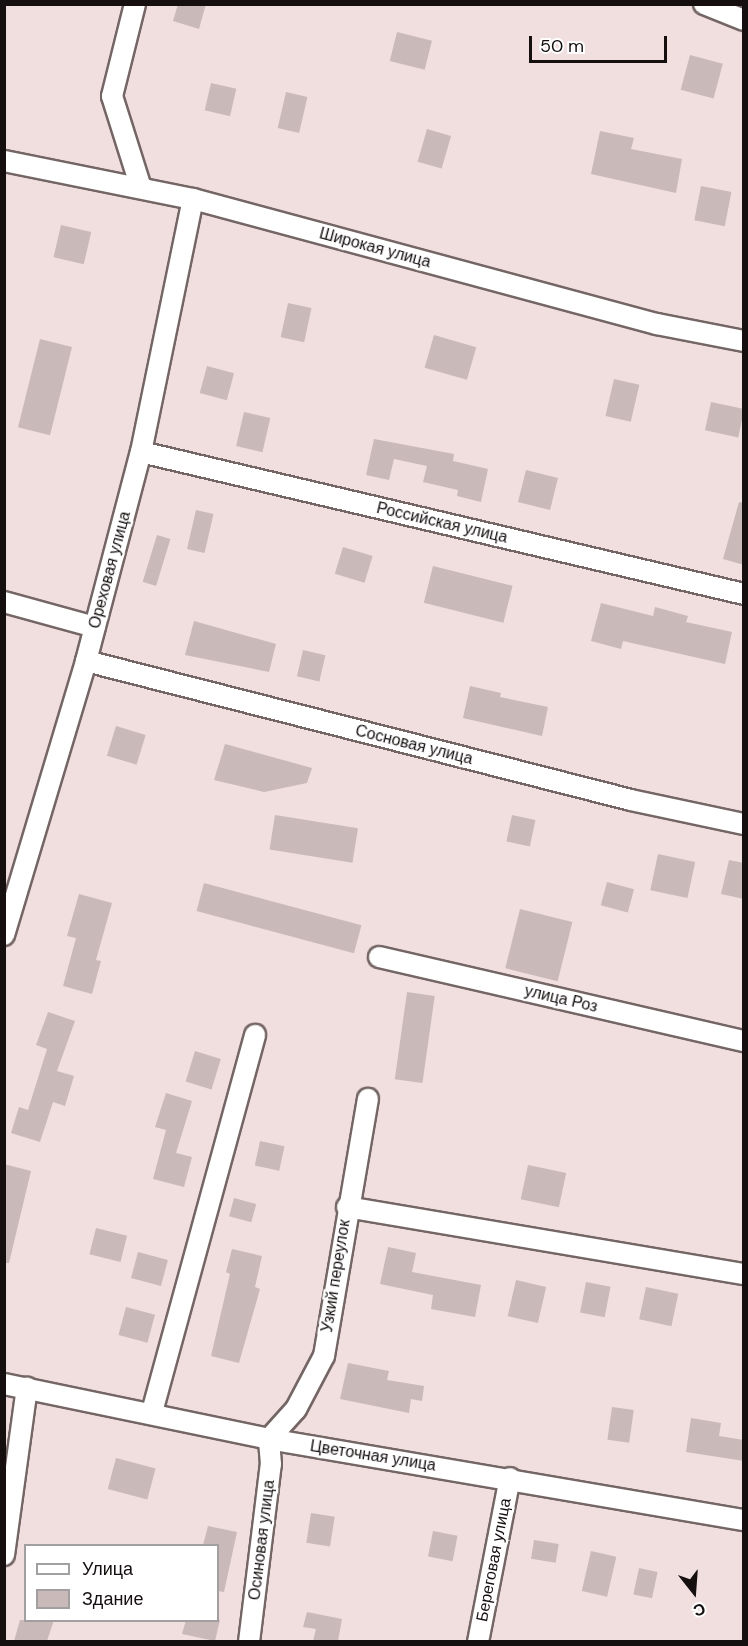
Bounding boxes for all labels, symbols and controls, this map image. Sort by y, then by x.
scale bar [532,24,670,62]
text: 50 m [540,34,584,58]
street label: Широкая улица [317,224,433,272]
street label: Российская улица [375,499,509,547]
street label: Ореховая улица [85,509,135,631]
street label: Сосновая улица [353,721,475,769]
street label: улица Роз [523,981,599,1017]
street label: Узкий переулок [318,1218,354,1334]
street label: Цветочная улица [309,1437,437,1475]
street label: Осиновая улица [245,1479,279,1601]
street label: Береговая улица [473,1496,515,1624]
legend [24,1544,219,1622]
text: Улица [82,1557,133,1581]
north arrow [664,1562,724,1622]
text: Здание [82,1587,143,1611]
text: С [691,1598,708,1621]

